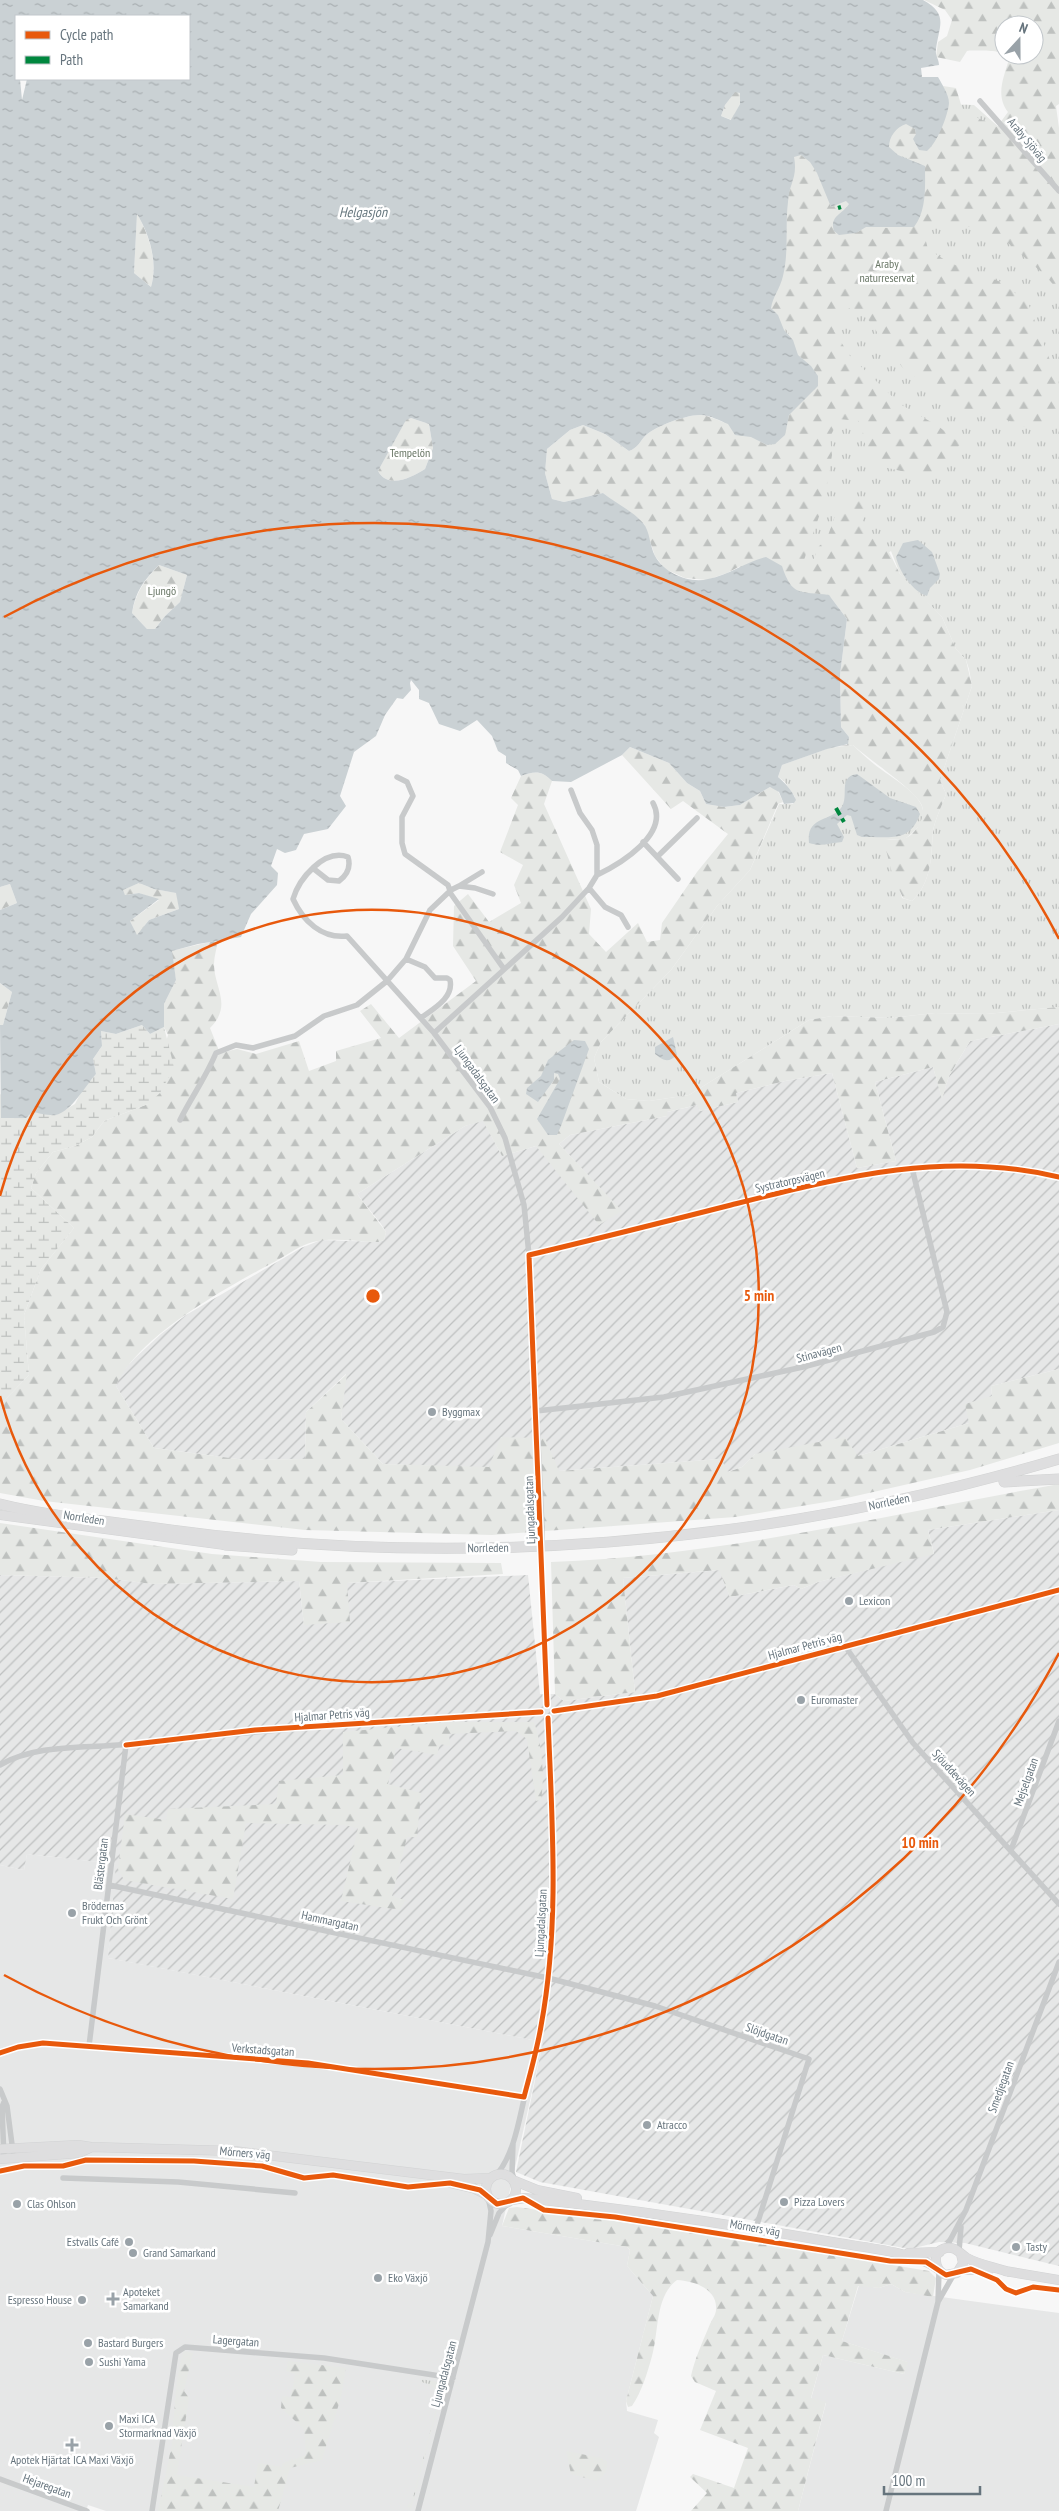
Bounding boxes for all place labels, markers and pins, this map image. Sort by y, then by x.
centre of rings [364,1287,382,1305]
place label: Byggmax [442,1404,480,1419]
marker: Byggmax [426,1406,438,1418]
place label: Lexicon [859,1593,890,1608]
marker: Lexicon [843,1595,855,1607]
place label: Euromaster [811,1692,859,1707]
marker: Euromaster [795,1694,807,1706]
place label: Brödernas Frukt Och Grönt [82,1898,148,1927]
marker: Brödernas Frukt Och Grönt [66,1907,78,1919]
place label: Atracco [657,2117,687,2132]
marker: Atracco [641,2119,653,2131]
place label: Pizza Lovers [794,2194,844,2209]
place label: Clas Ohlson [27,2196,76,2211]
marker: Pizza Lovers [778,2196,790,2208]
marker: Clas Ohlson [11,2198,23,2210]
place label: Estvalls Café [67,2234,119,2249]
marker: Estvalls Café [123,2236,135,2248]
place label: Tasty [1026,2239,1047,2254]
marker: Tasty [1010,2241,1022,2253]
place label: Grand Samarkand [143,2245,216,2260]
marker: Grand Samarkand [127,2247,139,2259]
place label: Eko Växjö [388,2270,428,2285]
marker: Eko Växjö [372,2272,384,2284]
place label: Apoteket Samarkand [123,2284,169,2313]
place label: Espresso House [8,2292,72,2307]
marker: Apoteket Samarkand [107,2293,119,2305]
marker: Espresso House [76,2294,88,2306]
place label: Bastard Burgers [98,2335,163,2350]
marker: Bastard Burgers [82,2337,94,2349]
place label: Sushi Yama [99,2354,146,2369]
marker: Sushi Yama [83,2356,95,2368]
place label: Maxi ICA Stormarknad Växjö [119,2411,197,2440]
marker: Maxi ICA Stormarknad Växjö [103,2420,115,2432]
marker: Apotek Hjärtat ICA Maxi Växjö [66,2439,78,2451]
place label: Apotek Hjärtat ICA Maxi Växjö [10,2452,134,2467]

